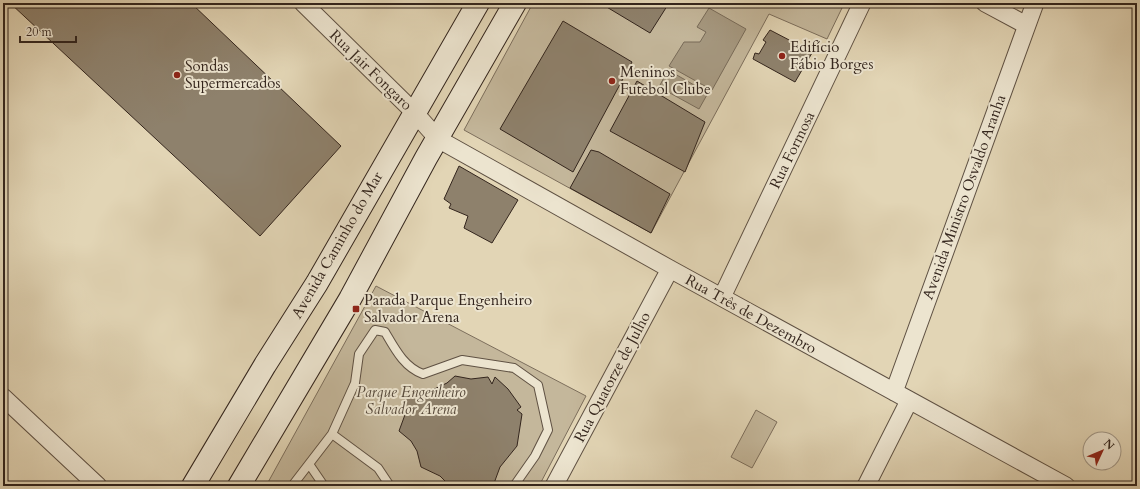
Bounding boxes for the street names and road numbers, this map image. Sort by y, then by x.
street label: Rua Jair Fongaro [325,25,417,115]
street label: Avenida Ministro Osvaldo Aranha [918,91,1011,302]
street label: Rua Formosa [765,108,820,192]
street label: Avenida Caminho do Mar [287,168,387,322]
street label: Rua Três de Dezembro [682,270,820,358]
street label: Rua Quatorze de Julho [569,308,655,446]

